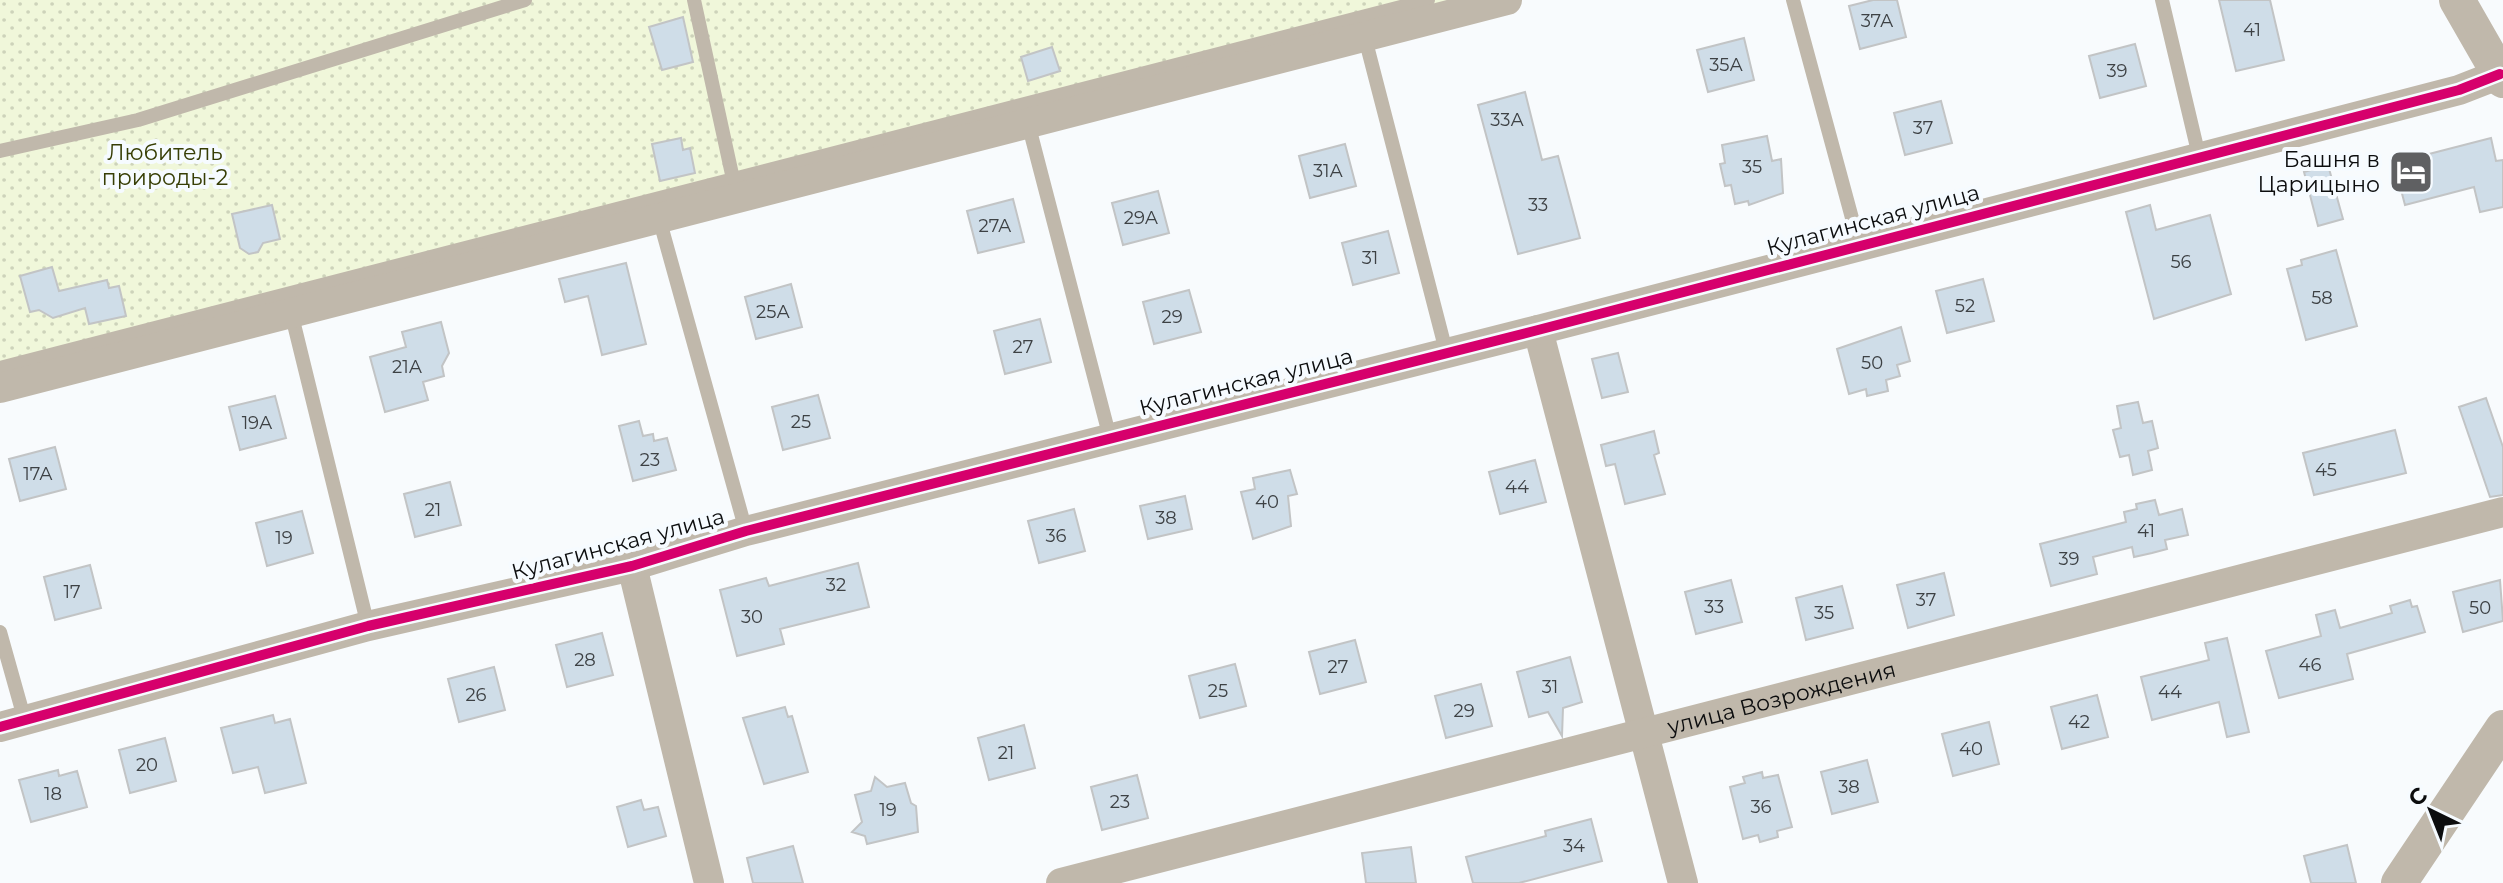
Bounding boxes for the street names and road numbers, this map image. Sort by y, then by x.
street label: Кулагинская улица [1764,179,1982,261]
street label: Кулагинская улица [1136,342,1356,422]
street label: Кулагинская улица [509,503,727,585]
street label: улица Возрождения [1663,655,1899,740]

